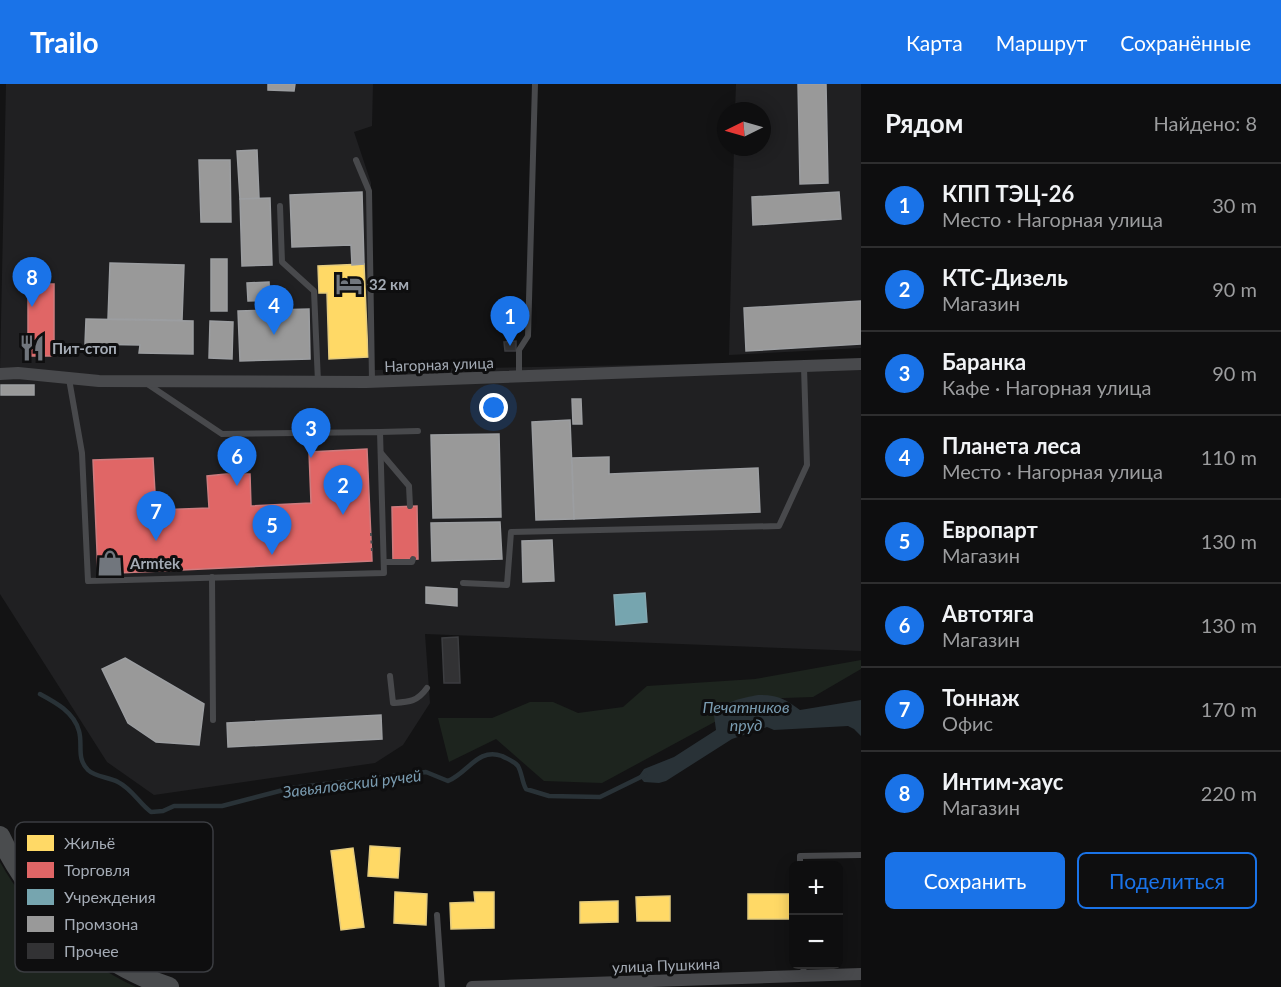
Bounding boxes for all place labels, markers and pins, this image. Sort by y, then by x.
pin: 8 [12,258,51,307]
hotel icon: 32 км [334,269,364,299]
place label: 32 км [369,275,409,293]
pin: 4 [254,286,294,335]
pin: 1 [490,296,530,346]
restaurant icon: Пит-стоп [17,333,47,363]
place label: Пит-стоп [52,339,117,357]
pin: 3 [292,408,330,458]
pin: 6 [218,436,256,486]
pin: 2 [324,466,362,515]
pin: 7 [136,492,176,541]
pin: 5 [252,506,292,555]
shop icon: Armtek [95,548,125,578]
place label: Armtek [129,554,181,572]

